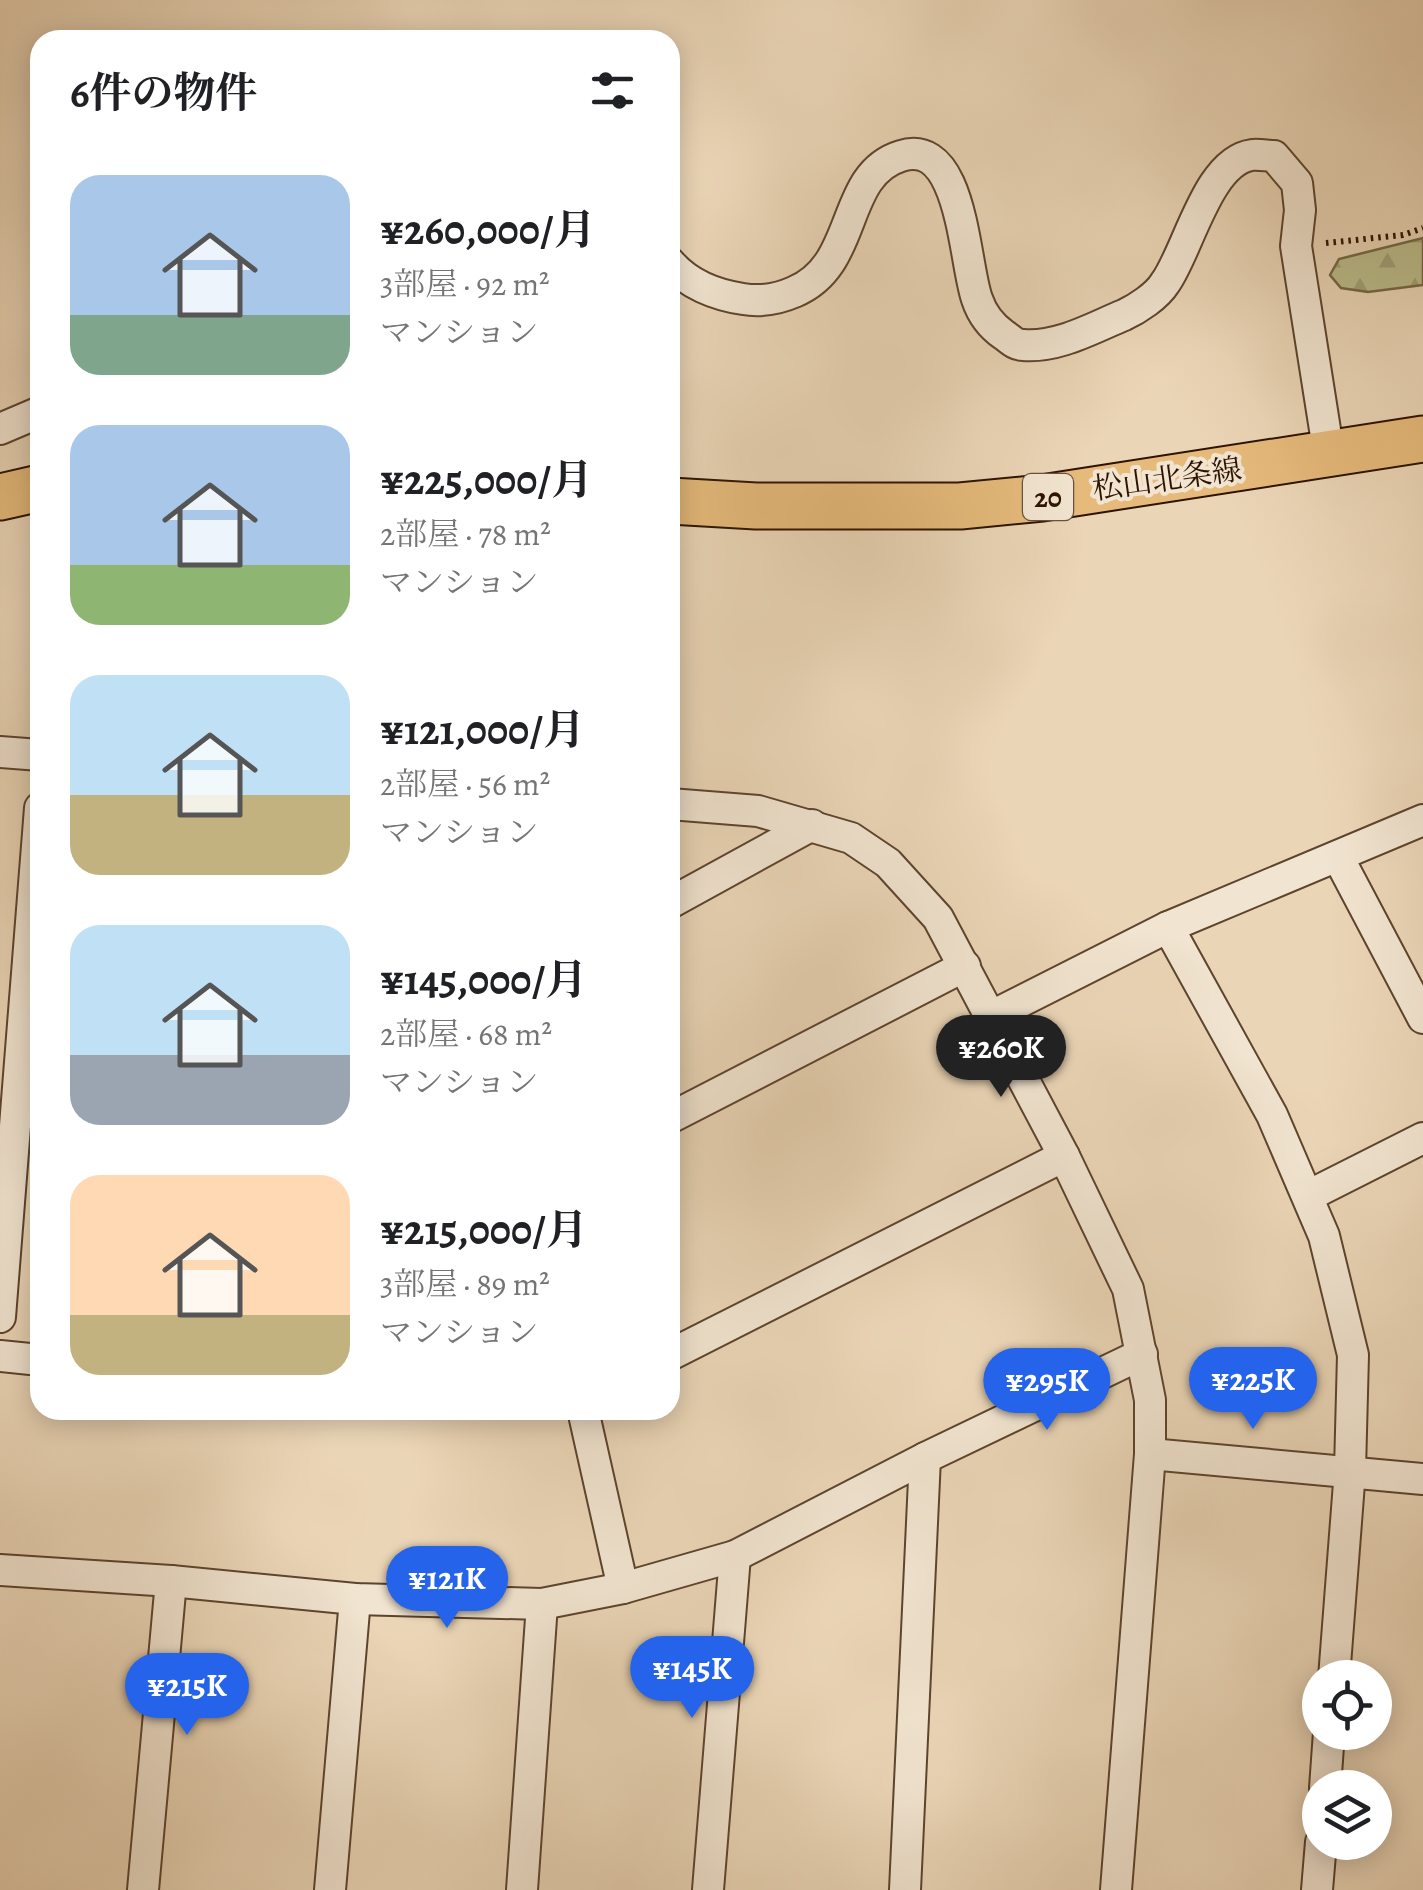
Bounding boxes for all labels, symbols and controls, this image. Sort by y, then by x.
icon: filters [585,63,640,118]
text: 6件の物件 [70,64,258,121]
text: ¥260,000/月 [380,201,596,258]
icon: home [150,215,270,335]
text: 3部屋 · 92 m² [380,262,550,306]
text: マンション [380,310,539,354]
street label: 松山北条線 [1090,449,1244,509]
text: ¥225,000/月 [380,451,593,508]
icon: home [150,465,270,585]
road number: 20 [1023,474,1073,520]
text: 2部屋 · 78 m² [380,512,551,556]
text: マンション [380,560,539,604]
text: ¥121,000/月 [380,701,585,758]
icon: home [150,715,270,835]
text: 2部屋 · 56 m² [380,762,550,806]
text: マンション [380,810,539,854]
text: ¥145,000/月 [380,951,587,1008]
icon: home [150,965,270,1085]
text: 2部屋 · 68 m² [380,1012,552,1056]
pin: ¥260K [931,1015,1071,1100]
text: ¥260K [958,1025,1044,1069]
text: マンション [380,1060,539,1104]
text: ¥215,000/月 [380,1201,588,1258]
icon: home [150,1215,270,1335]
text: 3部屋 · 89 m² [380,1262,550,1306]
text: マンション [380,1310,539,1354]
pin: ¥225K [1183,1347,1323,1432]
pin: ¥295K [977,1348,1117,1433]
text: ¥225K [1211,1357,1295,1401]
text: ¥295K [1005,1358,1089,1402]
pin: ¥121K [377,1546,517,1631]
text: ¥121K [408,1556,486,1600]
pin: ¥145K [622,1636,762,1721]
text: ¥145K [652,1646,732,1690]
pin: ¥215K [117,1653,257,1738]
map controls [1302,1660,1392,1860]
button: locate [1302,1660,1392,1750]
text: ¥215K [147,1663,227,1707]
button: layers [1302,1770,1392,1860]

